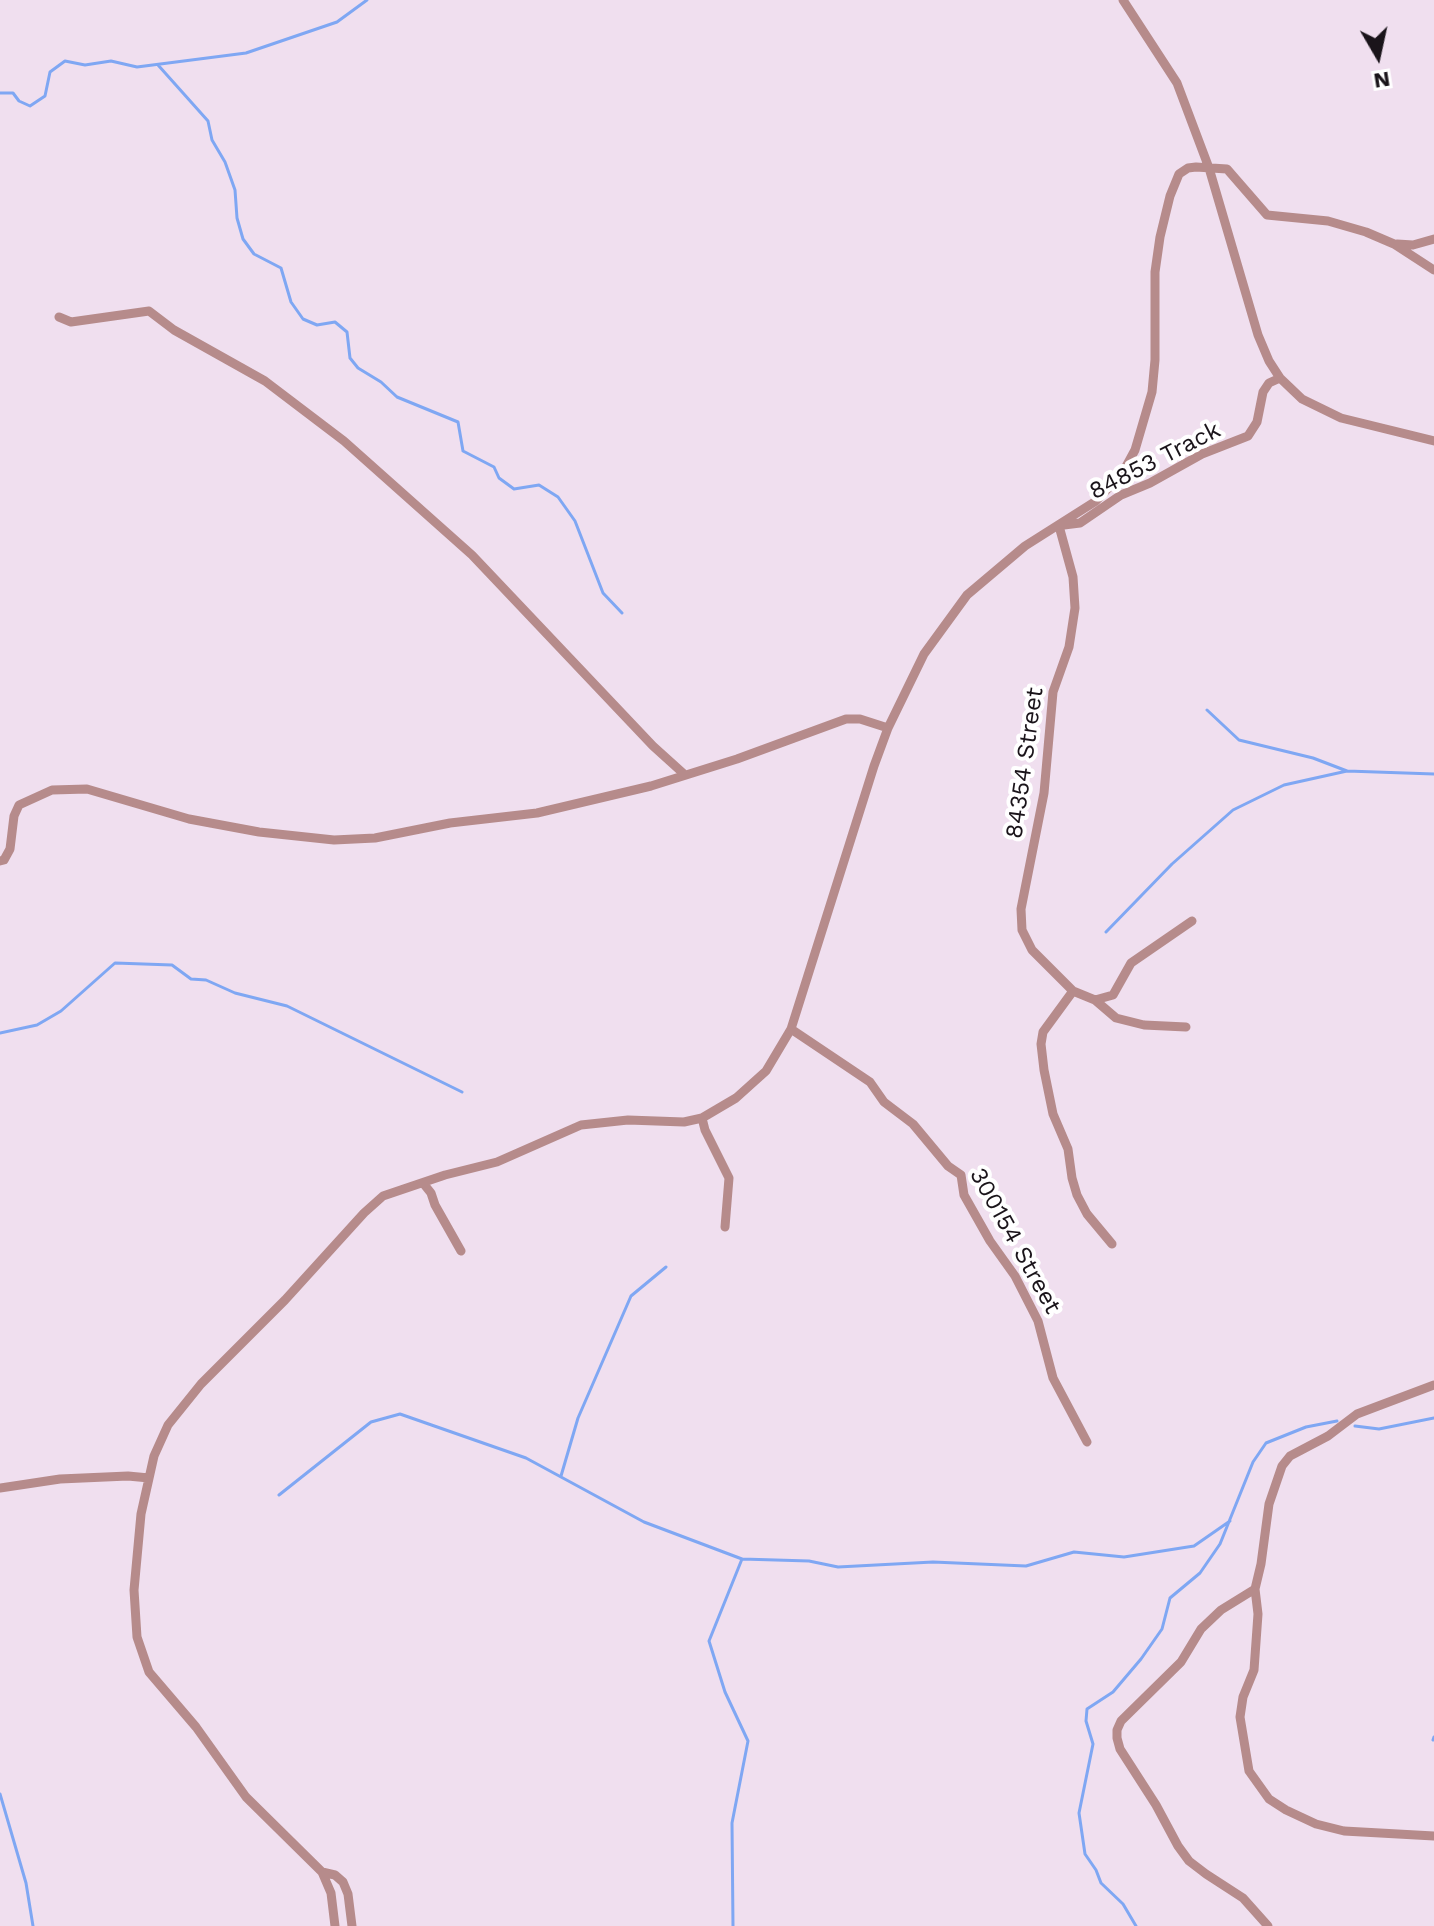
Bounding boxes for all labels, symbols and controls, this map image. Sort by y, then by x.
north arrow [1338,16,1418,96]
text: N [1372,67,1392,94]
street label: 84853 Track [1085,416,1225,506]
street label: 84354 Street [1000,685,1050,841]
street label: 300154 Street [963,1163,1067,1319]

